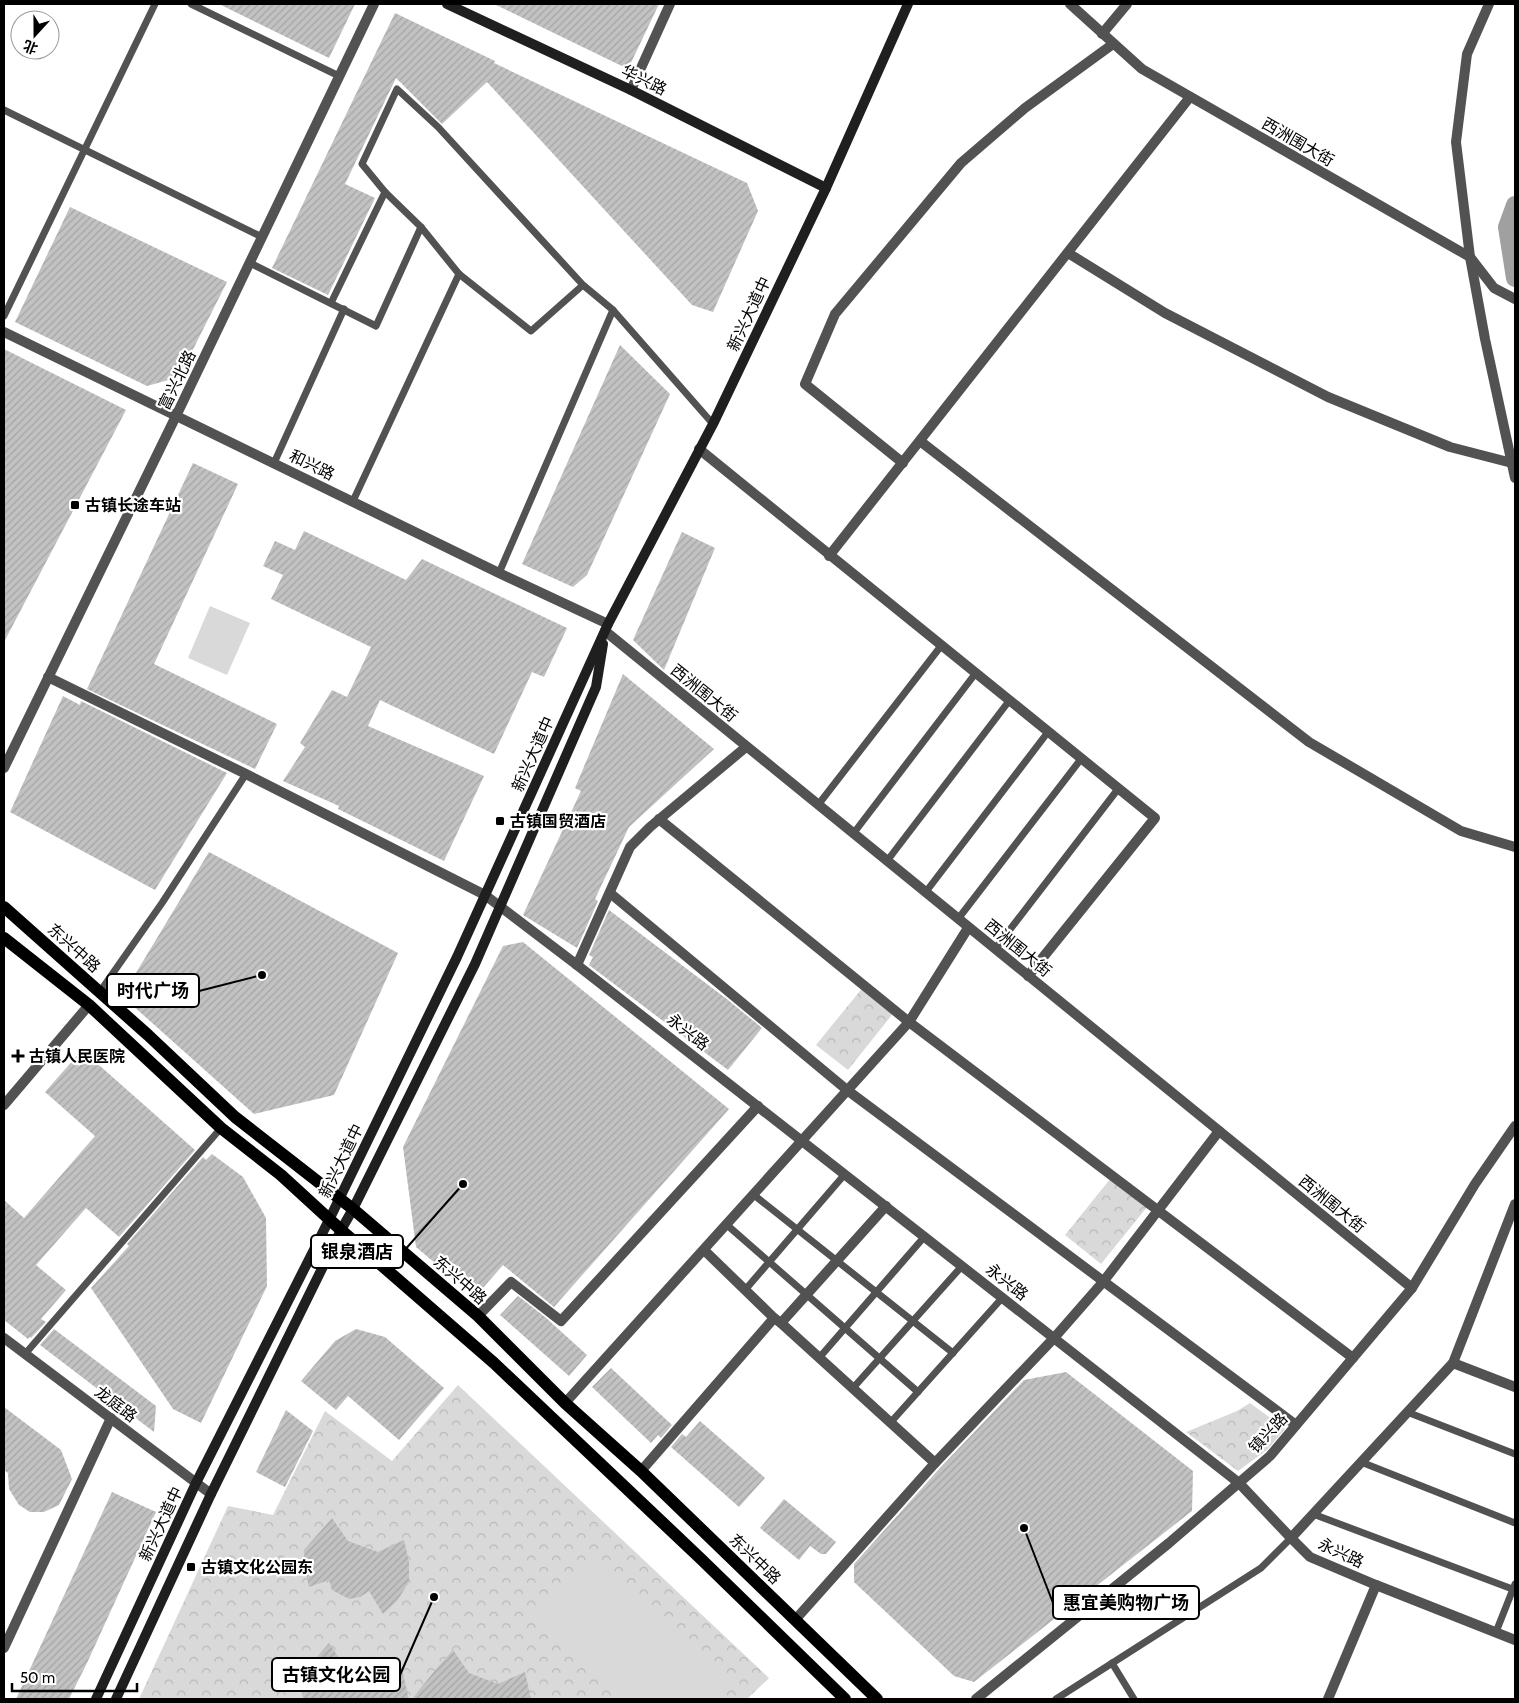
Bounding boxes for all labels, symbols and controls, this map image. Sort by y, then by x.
north arrow [10,10,60,60]
text: 北 [21,36,40,58]
street label: 华兴路 [618,61,670,99]
street label: 西洲围大街 [1259,114,1337,170]
street label: 新兴大道中 [723,274,775,354]
street label: 富兴北路 [154,347,200,413]
street label: 和兴路 [286,446,338,484]
place label: 古镇长途车站 [85,496,181,515]
marker: 古镇长途车站 [69,499,81,511]
street label: 西洲围大街 [667,660,741,726]
street label: 新兴大道中 [508,714,558,794]
place label: 古镇国贸酒店 [510,812,606,831]
marker: 古镇国贸酒店 [494,815,506,827]
street label: 西洲围大街 [981,915,1055,981]
street label: 东兴中路 [44,920,104,976]
callout: 时代广场 [107,974,199,1007]
text: 时代广场 [117,980,189,1002]
street label: 永兴路 [663,1010,713,1054]
place label: 古镇人民医院 [29,1047,125,1066]
marker: 古镇人民医院 [11,1049,25,1063]
street label: 新兴大道中 [315,1121,367,1201]
street label: 西洲围大街 [1295,1171,1369,1237]
callout: 银泉酒店 [311,1235,403,1268]
text: 银泉酒店 [321,1241,393,1263]
street label: 东兴中路 [430,1252,490,1308]
street label: 永兴路 [982,1260,1032,1304]
street label: 龙庭路 [91,1382,141,1426]
street label: 镇兴路 [1245,1409,1291,1457]
street label: 新兴大道中 [135,1484,187,1564]
street label: 东兴中路 [725,1530,785,1588]
street label: 永兴路 [1315,1534,1367,1572]
place label: 古镇文化公园东 [201,1558,313,1577]
marker: 古镇文化公园东 [185,1561,197,1573]
callout: 惠宜美购物广场 [1053,1586,1199,1619]
text: 惠宜美购物广场 [1063,1592,1189,1614]
callout: 古镇文化公园 [272,1658,400,1691]
scale bar [12,1660,138,1692]
text: 古镇文化公园 [282,1664,390,1686]
text: 50 m [20,1669,55,1687]

